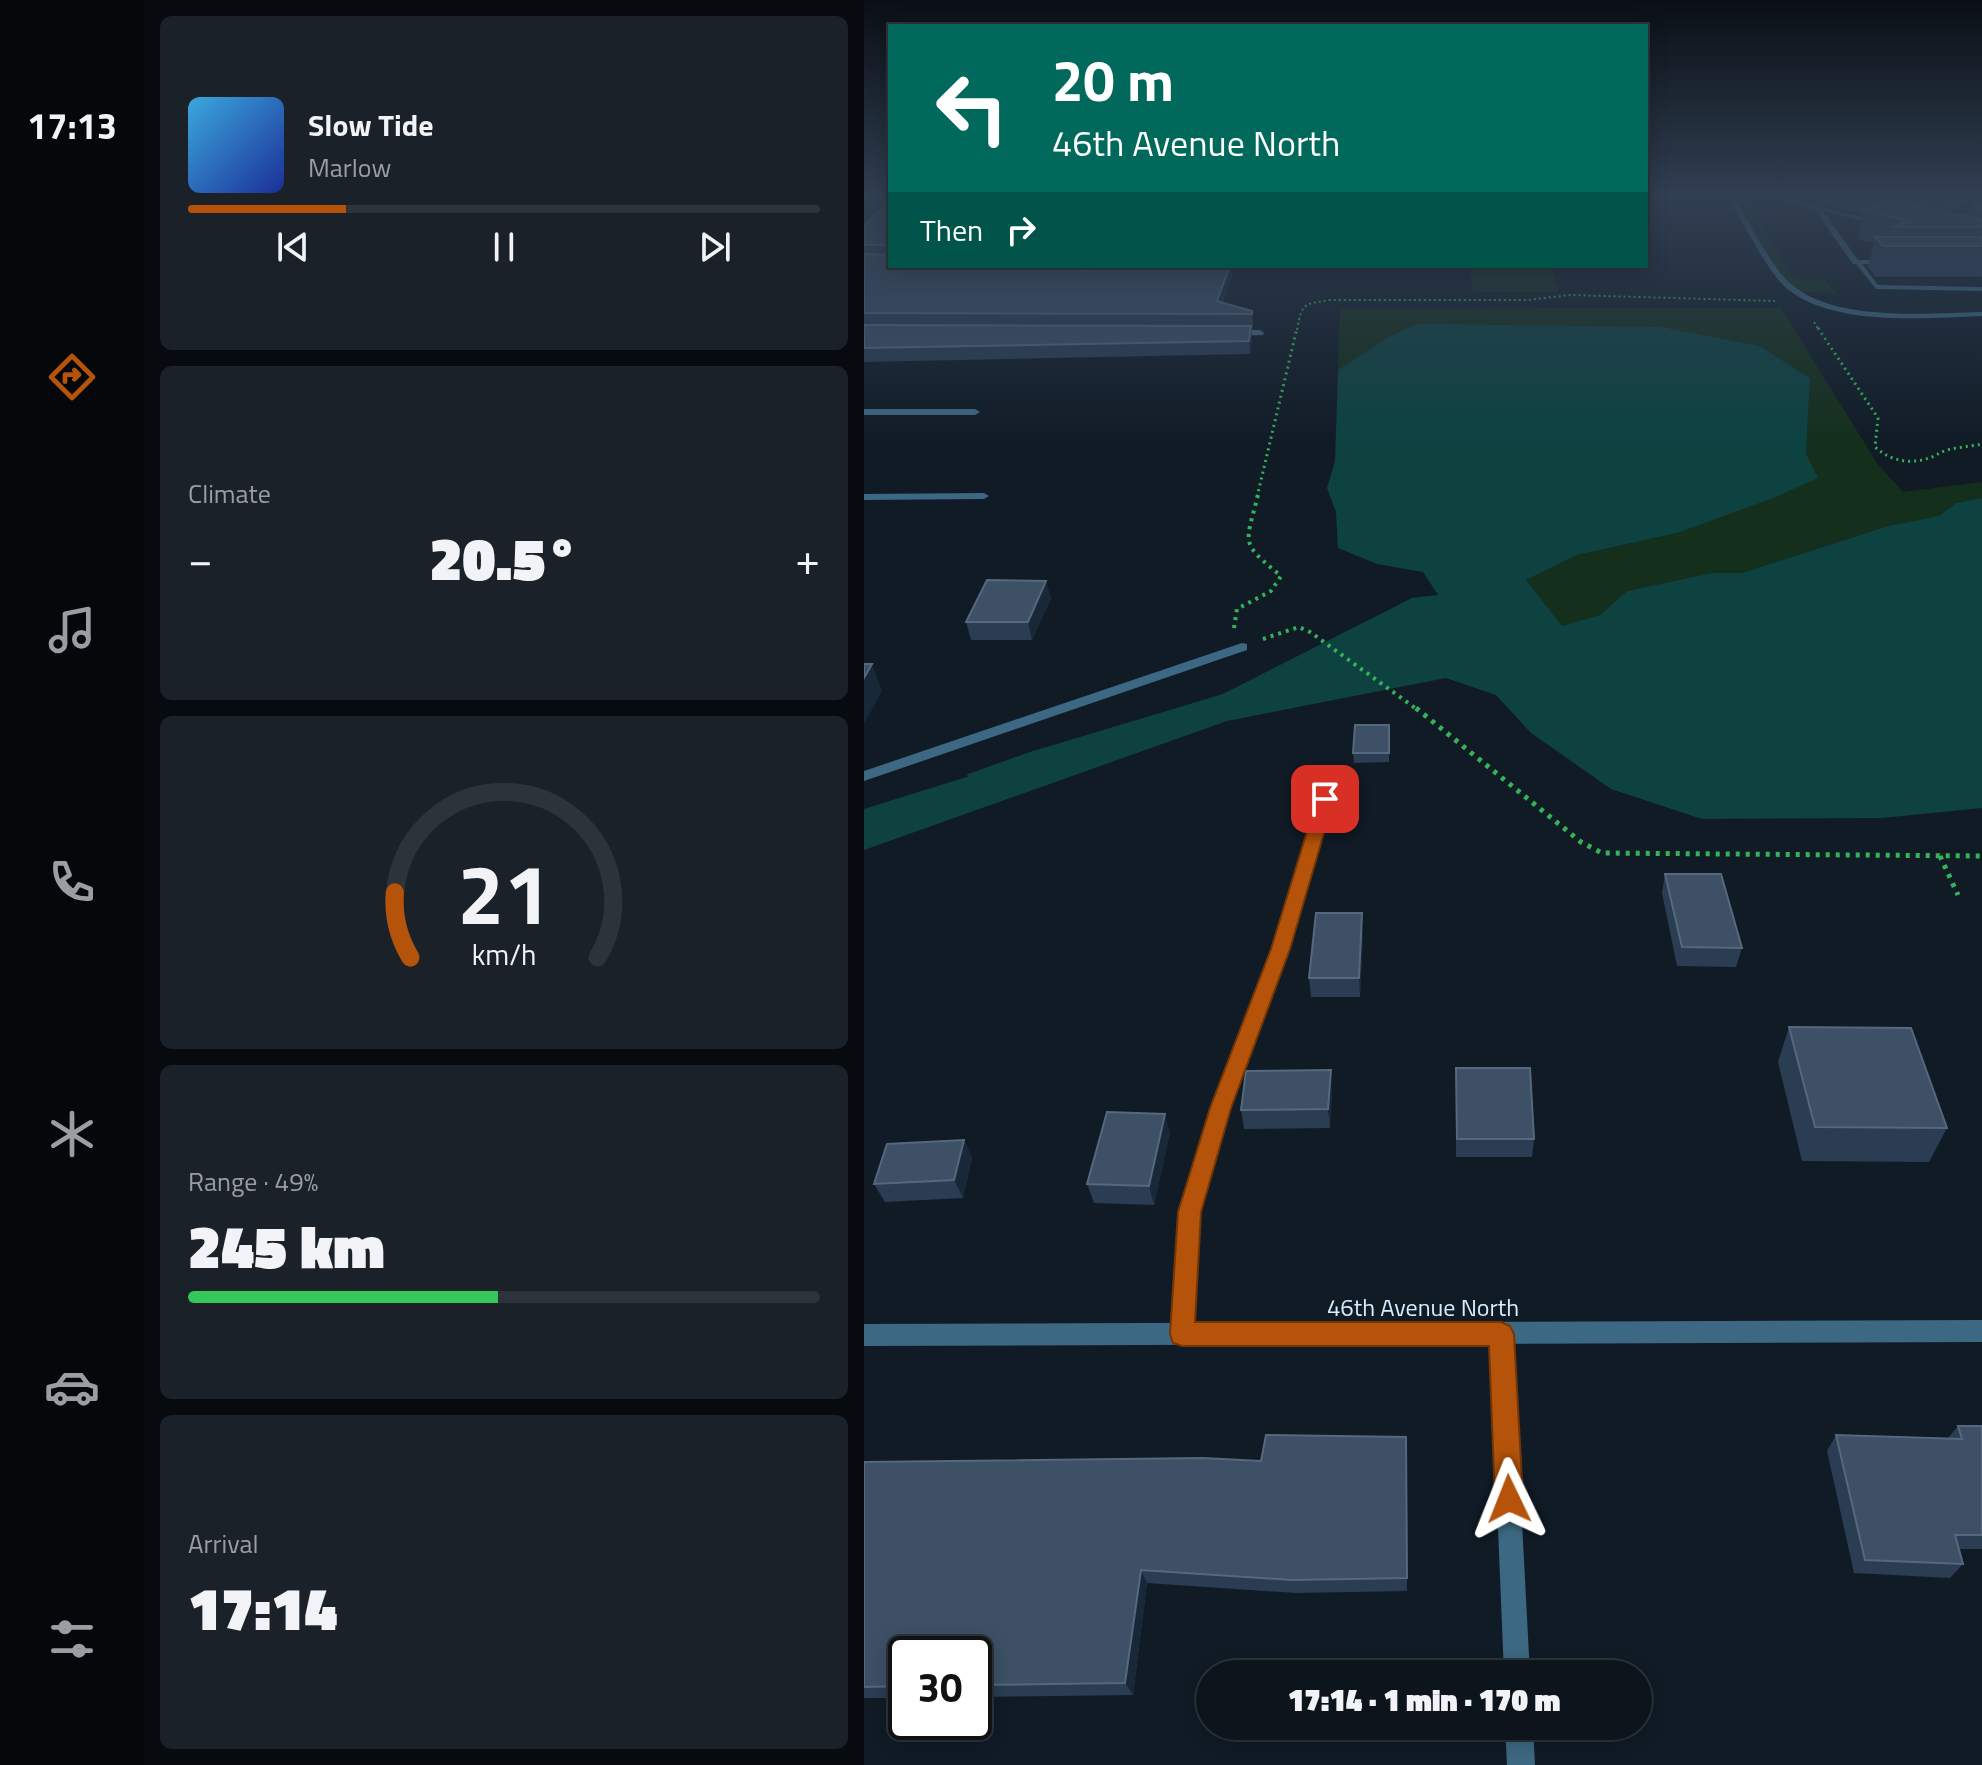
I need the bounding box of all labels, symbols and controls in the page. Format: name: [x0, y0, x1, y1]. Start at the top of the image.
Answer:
text: 20 m: [1052, 38, 1174, 123]
icon: left: [920, 56, 1024, 160]
text: 17:13: [27, 98, 117, 153]
text: Slow Tide: [308, 102, 433, 148]
text: 46th Avenue North: [1052, 115, 1340, 170]
text: Marlow: [308, 148, 391, 187]
text: Then: [920, 207, 983, 253]
icon: right: [999, 208, 1043, 252]
icon: previous: [271, 225, 315, 269]
icon: pause: [482, 225, 526, 269]
icon: next: [693, 225, 737, 269]
icon: directions: [44, 349, 100, 405]
text: Climate: [188, 474, 271, 513]
text: 20.5°: [430, 512, 578, 603]
text: −: [188, 525, 213, 592]
text: +: [795, 525, 820, 592]
icon: music: [44, 602, 100, 658]
pin: [1291, 765, 1359, 833]
icon: arrive: [1303, 777, 1347, 821]
text: 21: [457, 830, 551, 956]
icon: phone: [44, 854, 100, 910]
text: km/h: [472, 934, 536, 977]
icon: climate: [44, 1106, 100, 1162]
text: Range · 49%: [188, 1162, 318, 1201]
text: 245 km: [188, 1200, 385, 1291]
street label: 46th Avenue North: [1327, 1289, 1519, 1325]
icon: car: [44, 1359, 100, 1415]
position arrow: [1467, 1457, 1551, 1541]
text: Arrival: [188, 1524, 259, 1563]
text: 17:14: [188, 1562, 337, 1653]
icon: filters: [44, 1611, 100, 1667]
speed limit sign: 30: [888, 1636, 992, 1740]
text: 17:14 · 1 min · 170 m: [1288, 1677, 1560, 1723]

